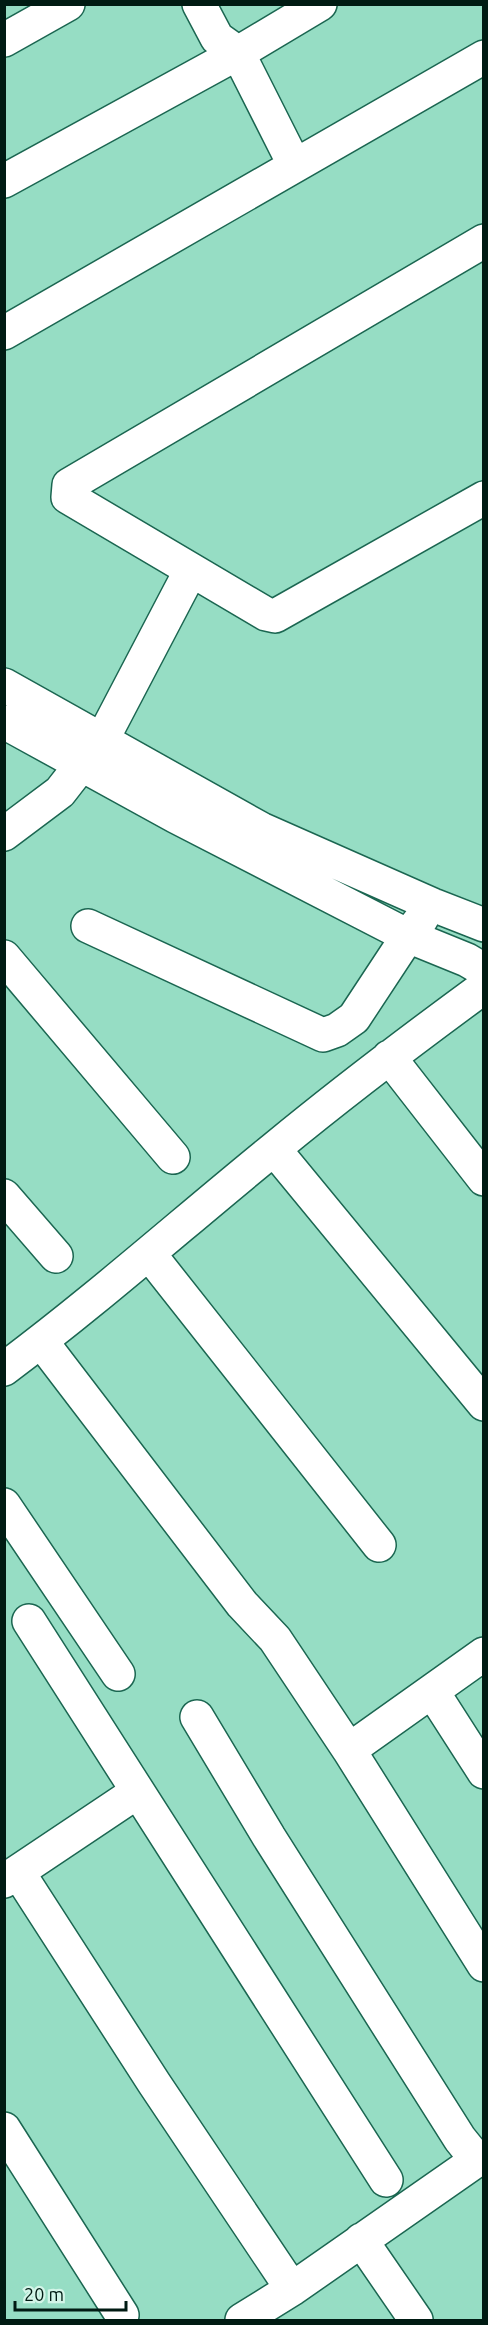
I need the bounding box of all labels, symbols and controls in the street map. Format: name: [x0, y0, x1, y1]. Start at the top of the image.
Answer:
scale bar: [15, 2274, 126, 2312]
text: 20 m: [24, 2284, 64, 2304]

